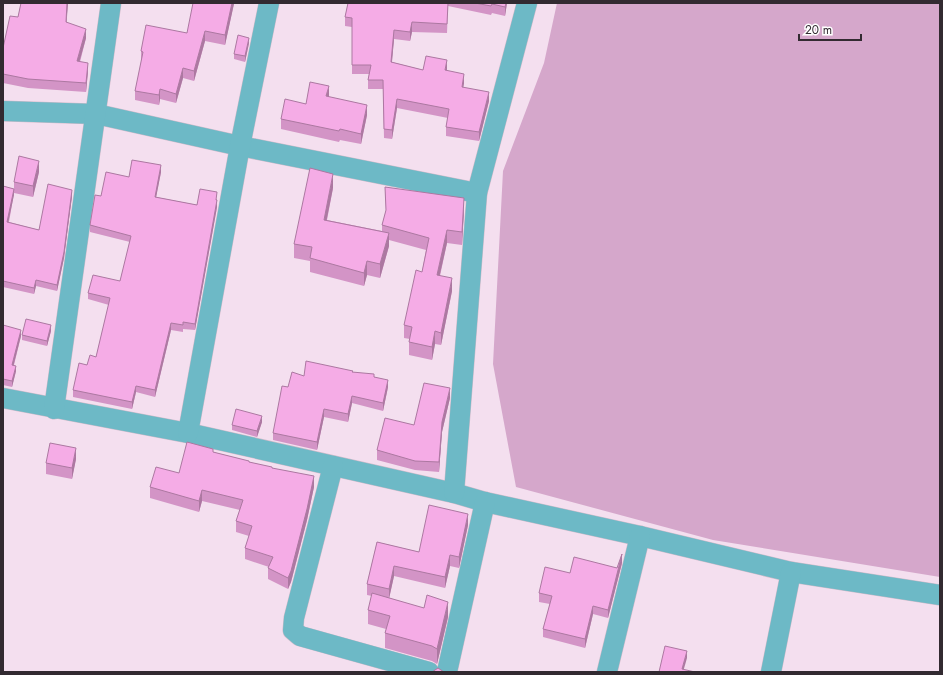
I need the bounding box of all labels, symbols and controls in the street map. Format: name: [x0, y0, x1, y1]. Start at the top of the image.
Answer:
scale bar: [799, 16, 861, 42]
text: 20 m: [805, 21, 832, 39]

